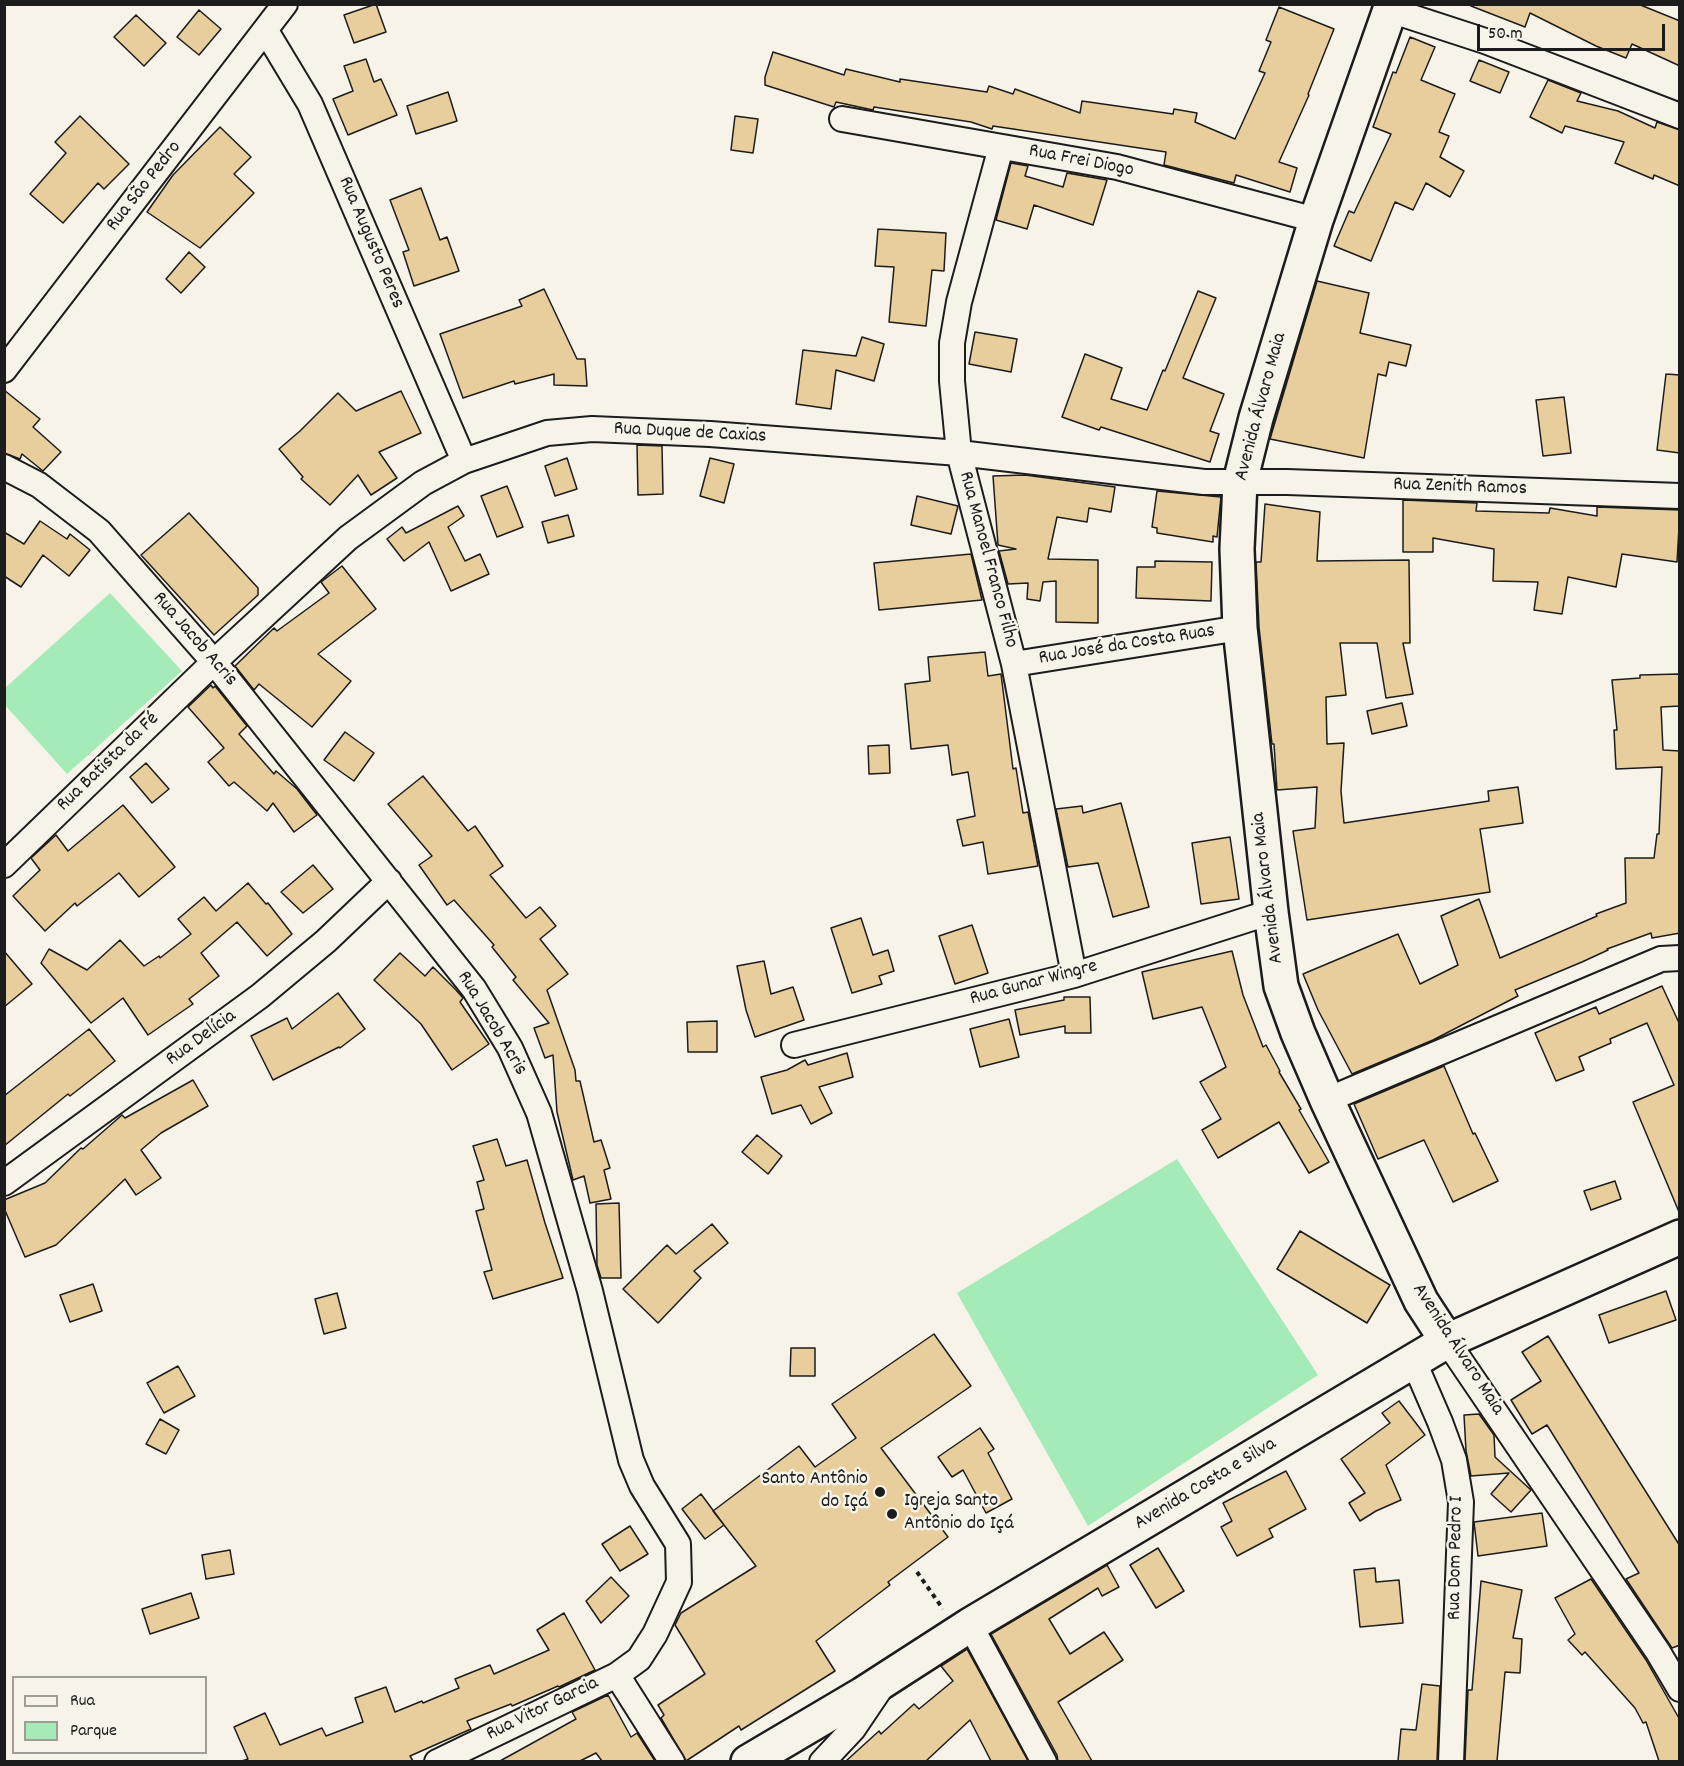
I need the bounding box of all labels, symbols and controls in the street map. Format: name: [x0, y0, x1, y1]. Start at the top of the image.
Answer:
scale bar: [1480, 12, 1668, 50]
text: 50 m: [1488, 22, 1523, 47]
street label: Rua São Pedro: [102, 137, 188, 237]
street label: Rua Frei Diogo: [1027, 140, 1135, 184]
street label: Rua Augusto Peres: [331, 173, 409, 313]
street label: Avenida Álvaro Maia: [1231, 330, 1293, 484]
street label: Rua Duque de Caxias: [613, 418, 767, 450]
street label: Rua Manoel Franco Filho: [952, 469, 1022, 651]
street label: Rua Zenith Ramos: [1393, 474, 1527, 502]
street label: Rua Jacob Acris: [146, 588, 242, 692]
street label: Rua José da Costa Ruas: [1037, 620, 1217, 672]
street label: Rua Batista da Fé: [53, 708, 165, 818]
street label: Avenida Álvaro Maia: [1248, 811, 1290, 965]
street label: Rua Gunar Wingre: [968, 955, 1100, 1013]
street label: Rua Jacob Acris: [450, 967, 532, 1081]
street label: Rua Delícia: [162, 1005, 242, 1073]
street label: Avenida Álvaro Maia: [1405, 1280, 1509, 1420]
street label: Avenida Costa e Silva: [1131, 1433, 1281, 1537]
place label: Santo Antônio do Içá: [761, 1468, 868, 1515]
marker: Santo Antônio do Içá: [873, 1485, 887, 1499]
place label: Igreja Santo Antônio do Içá: [904, 1490, 1014, 1537]
street label: Rua Dom Pedro I: [1444, 1496, 1470, 1620]
marker: Igreja Santo Antônio do Içá: [885, 1507, 899, 1521]
street label: Rua Vitor Garcia: [483, 1673, 603, 1747]
legend: [12, 1676, 207, 1754]
text: Rua: [70, 1689, 95, 1714]
text: Parque: [70, 1719, 117, 1744]

